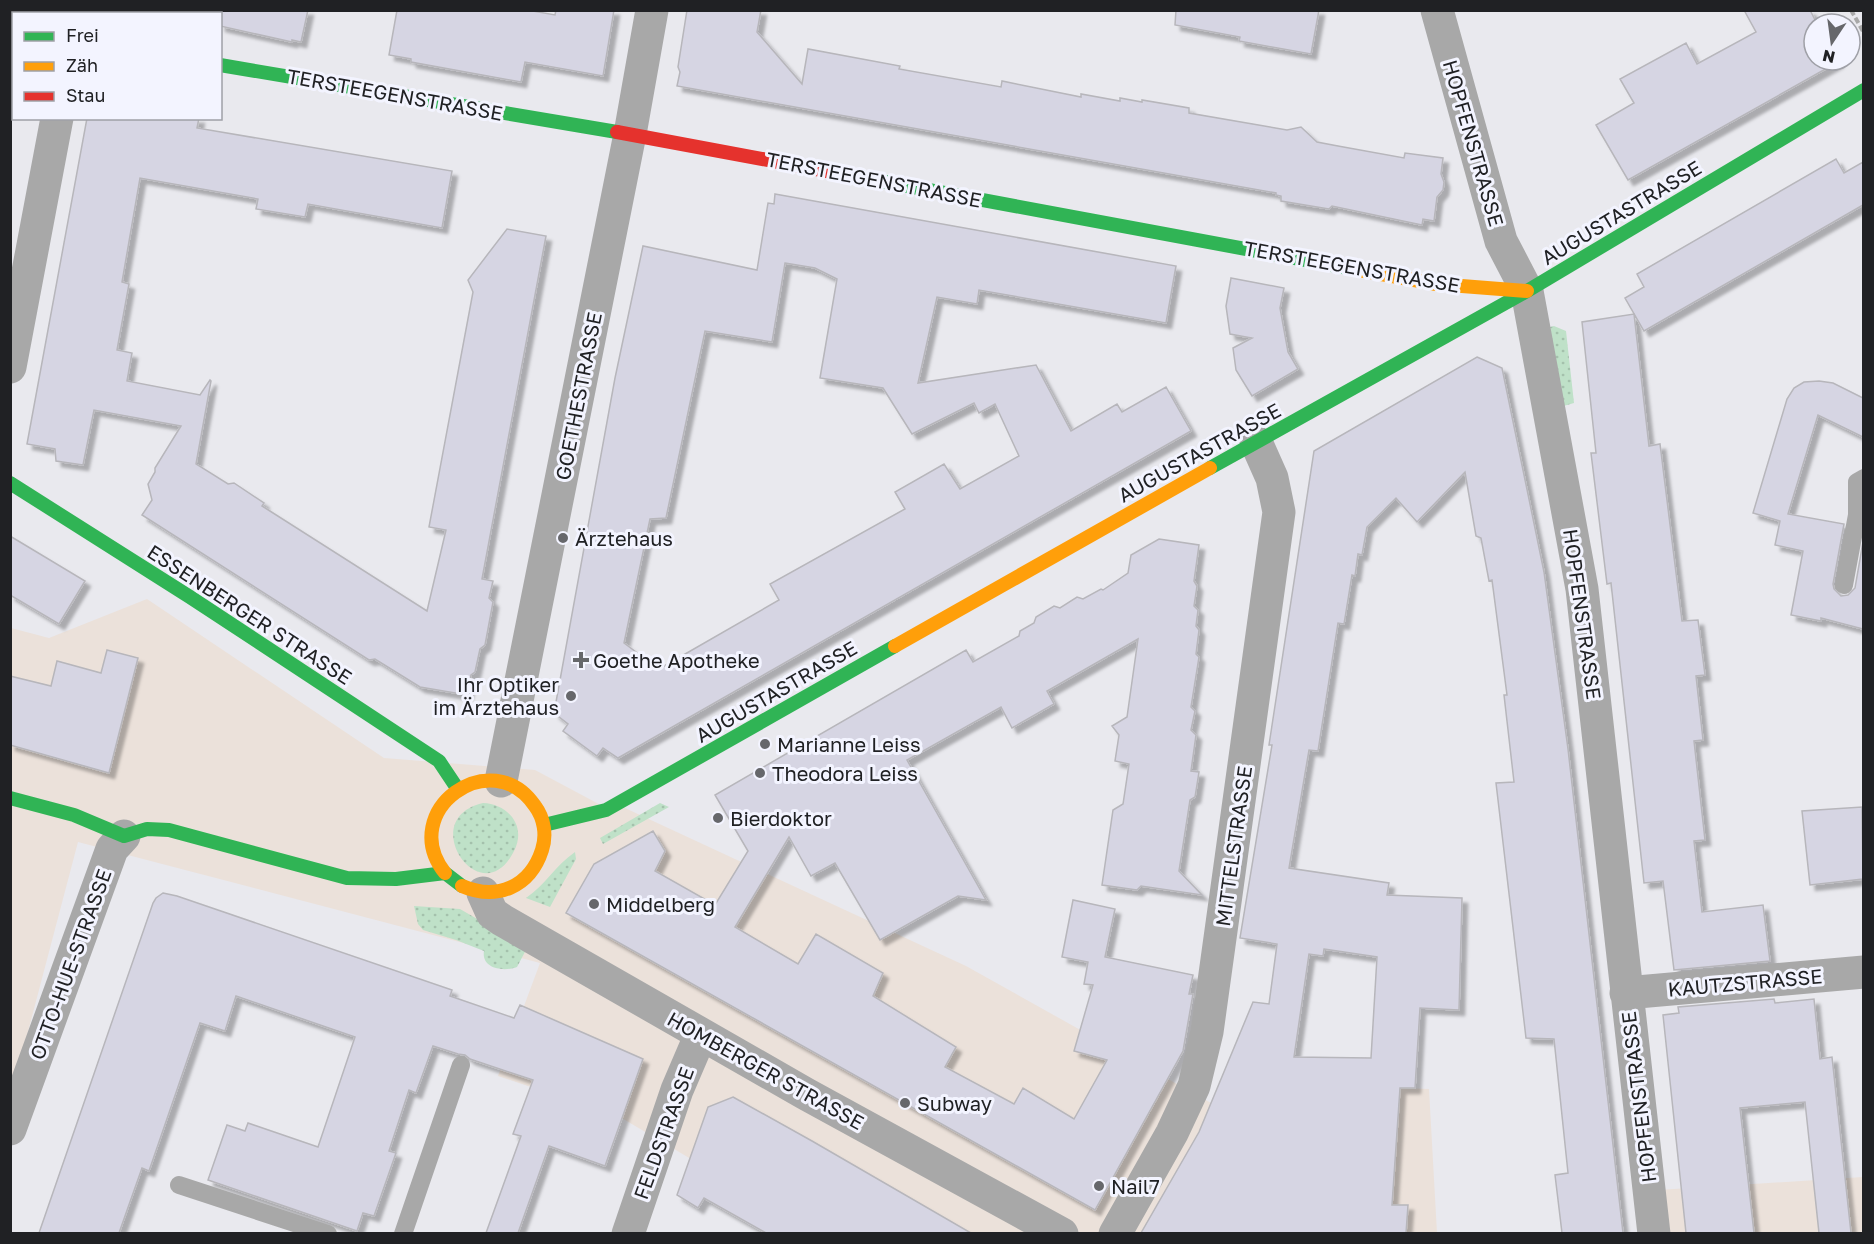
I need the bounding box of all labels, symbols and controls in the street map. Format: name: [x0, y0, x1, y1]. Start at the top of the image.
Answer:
legend: [12, 12, 222, 120]
north arrow: [1802, 12, 1862, 72]
text: Frei: [66, 24, 99, 46]
text: N: [1820, 46, 1837, 68]
text: Zäh: [66, 54, 98, 76]
street label: HOPFENSTRASSE: [1439, 57, 1509, 229]
street label: TERSTEEGENSTRASSE: [285, 63, 505, 125]
text: Stau: [66, 84, 105, 106]
street label: TERSTEEGENSTRASSE: [764, 146, 984, 212]
street label: AUGUSTASTRASSE: [1537, 155, 1705, 269]
street label: TERSTEEGENSTRASSE: [1242, 235, 1462, 297]
street label: GOETHESTRASSE: [550, 310, 606, 482]
street label: AUGUSTASTRASSE: [1113, 397, 1285, 507]
place label: Ärztehaus: [575, 526, 673, 550]
street label: HOPFENSTRASSE: [1559, 527, 1607, 701]
marker: Ärztehaus: [556, 531, 570, 545]
street label: ESSENBERGER STRASSE: [143, 539, 357, 689]
street label: AUGUSTASTRASSE: [691, 635, 861, 747]
place label: Goethe Apotheke: [593, 648, 760, 672]
marker: Goethe Apotheke: [574, 653, 588, 667]
place label: Ihr Optiker im Ärztehaus: [433, 672, 559, 719]
marker: Ihr Optiker im Ärztehaus: [564, 689, 578, 703]
place label: Marianne Leiss: [777, 732, 921, 756]
marker: Marianne Leiss: [758, 737, 772, 751]
place label: Theodora Leiss: [772, 761, 918, 785]
street label: MITTELSTRASSE: [1210, 764, 1256, 928]
marker: Theodora Leiss: [753, 766, 767, 780]
place label: Bierdoktor: [730, 806, 832, 830]
marker: Bierdoktor: [711, 811, 725, 825]
street label: OTTO-HUE-STRASSE: [24, 865, 116, 1063]
place label: Middelberg: [606, 892, 715, 916]
marker: Middelberg: [587, 897, 601, 911]
street label: KAUTZSTRASSE: [1667, 963, 1823, 1001]
street label: HOMBERGER STRASSE: [664, 1006, 868, 1134]
street label: HOPFENSTRASSE: [1616, 1010, 1660, 1184]
street label: FELDSTRASSE: [628, 1064, 698, 1202]
place label: Subway: [917, 1091, 992, 1115]
marker: Subway: [898, 1096, 912, 1110]
place label: Nail7: [1111, 1174, 1160, 1198]
marker: Nail7: [1092, 1179, 1106, 1193]

